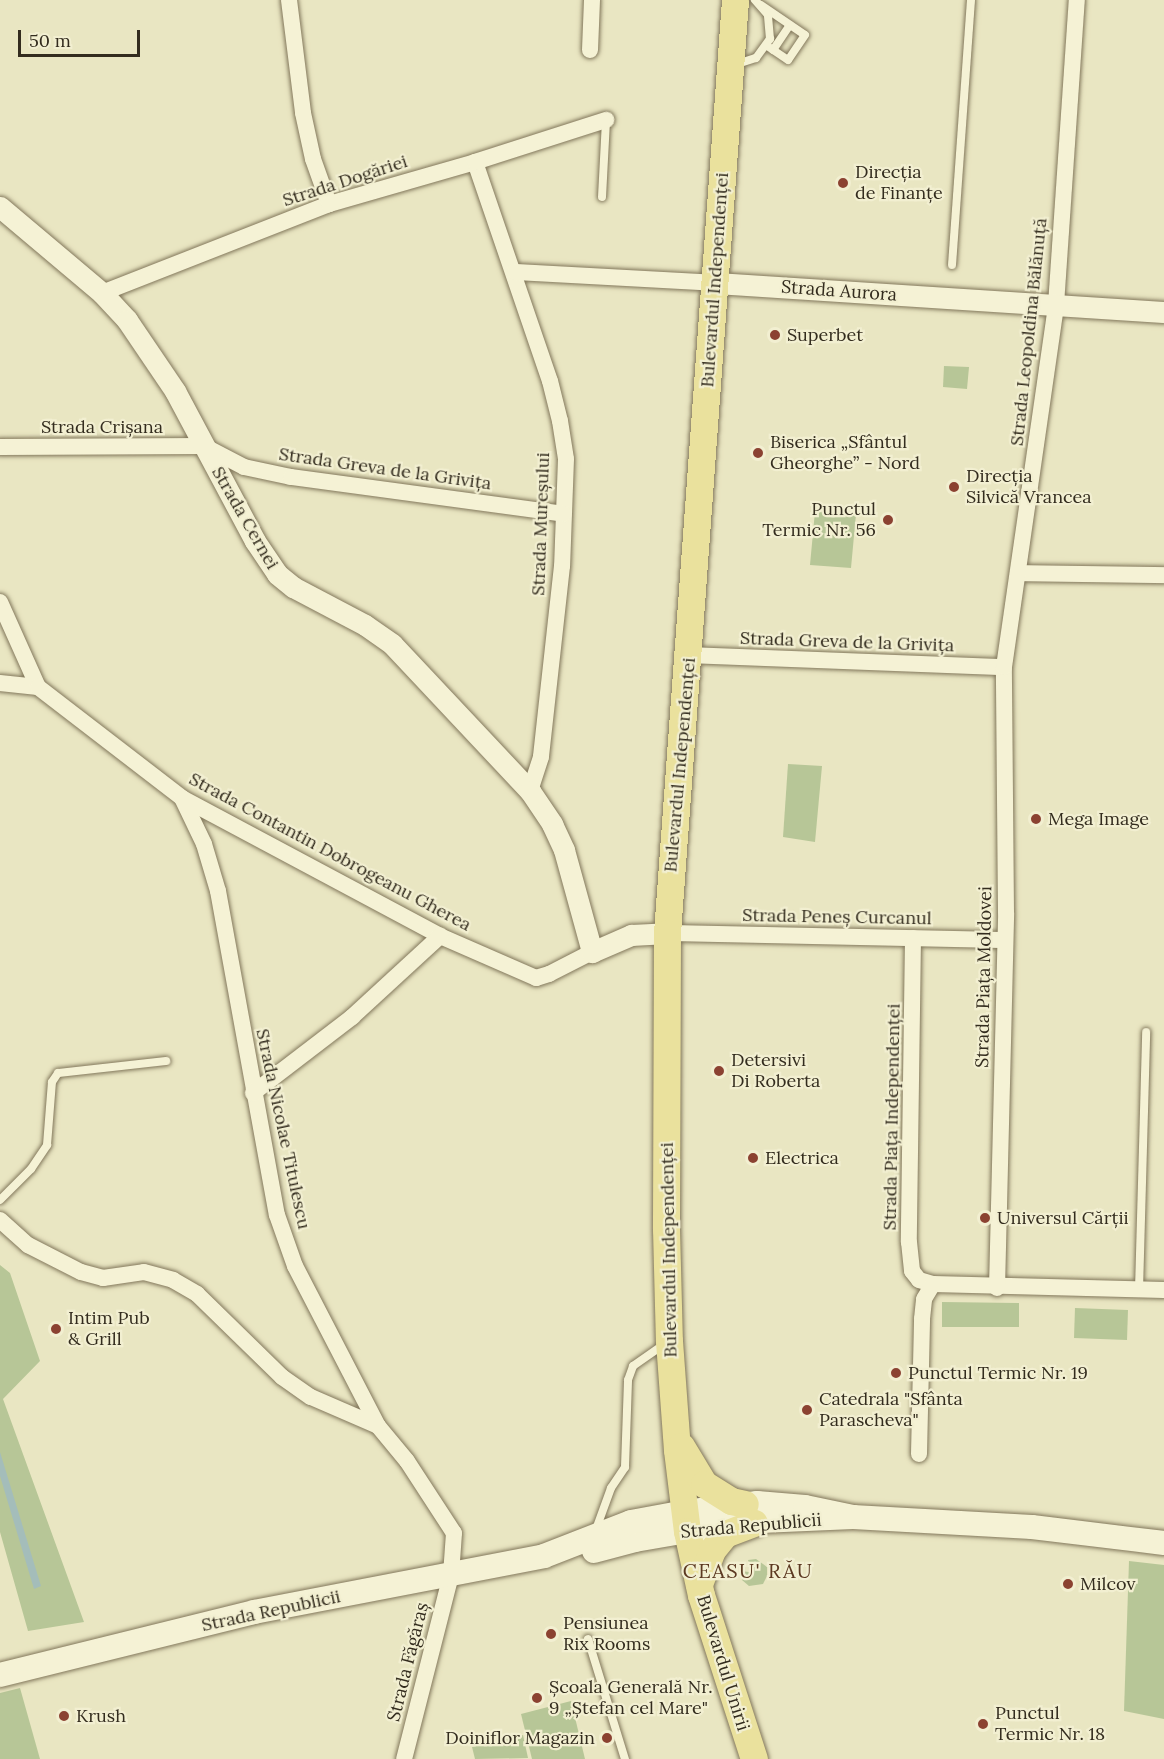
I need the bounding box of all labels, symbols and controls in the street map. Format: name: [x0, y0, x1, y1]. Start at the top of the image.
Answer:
scale bar: [21, 18, 142, 56]
text: 50 m: [29, 29, 71, 52]
street label: Strada Dogăriei: [280, 151, 410, 211]
place label: Direcția de Finanțe: [855, 162, 943, 204]
street label: Bulevardul Independenței: [697, 172, 733, 388]
marker: Direcția de Finanțe: [836, 176, 850, 190]
street label: Strada Leopoldina Bălănuță: [1006, 217, 1052, 447]
street label: Strada Aurora: [780, 276, 898, 306]
place label: Superbet: [787, 324, 863, 346]
marker: Superbet: [768, 328, 782, 342]
street label: Strada Crișana: [41, 416, 163, 438]
place label: Biserica „Sfântul Gheorghe” - Nord: [770, 432, 920, 474]
street label: Strada Greva de la Grivița: [277, 443, 493, 495]
marker: Biserica „Sfântul Gheorghe” - Nord: [751, 446, 765, 460]
street label: Strada Mureșului: [528, 452, 554, 596]
street label: Strada Cernei: [207, 463, 283, 573]
place label: Direcția Silvică Vrancea: [966, 466, 1092, 508]
marker: Direcția Silvică Vrancea: [947, 480, 961, 494]
place label: Punctul Termic Nr. 56: [762, 499, 876, 542]
marker: Punctul Termic Nr. 56: [881, 513, 895, 527]
street label: Strada Greva de la Grivița: [740, 627, 954, 657]
street label: Bulevardul Independenței: [660, 657, 700, 873]
street label: Strada Contantin Dobrogeanu Gherea: [185, 768, 475, 936]
place label: Mega Image: [1048, 808, 1149, 830]
marker: Mega Image: [1029, 812, 1043, 826]
street label: Strada Piața Moldovei: [972, 886, 996, 1068]
street label: Strada Peneș Curcanul: [742, 905, 932, 929]
street label: Strada Piața Independenței: [879, 1003, 905, 1231]
street label: Strada Nicolae Titulescu: [251, 1027, 315, 1231]
place label: Detersivi Di Roberta: [731, 1050, 820, 1092]
marker: Detersivi Di Roberta: [712, 1064, 726, 1078]
street label: Bulevardul Independenței: [656, 1142, 682, 1358]
place label: Electrica: [765, 1147, 839, 1169]
marker: Electrica: [746, 1151, 760, 1165]
place label: Universul Cărții: [997, 1207, 1129, 1229]
marker: Universul Cărții: [978, 1211, 992, 1225]
place label: Intim Pub & Grill: [68, 1308, 150, 1350]
marker: Intim Pub & Grill: [49, 1322, 63, 1336]
place label: Punctul Termic Nr. 19: [908, 1362, 1088, 1384]
marker: Punctul Termic Nr. 19: [889, 1366, 903, 1380]
place label: Catedrala "Sfânta Parascheva": [819, 1389, 963, 1432]
marker: Catedrala "Sfânta Parascheva": [800, 1403, 814, 1417]
street label: Strada Republicii: [680, 1509, 822, 1543]
district label: CEASU' RĂU: [683, 1558, 813, 1582]
place label: Milcov: [1080, 1573, 1135, 1595]
marker: Milcov: [1061, 1577, 1075, 1591]
street label: Strada Republicii: [200, 1586, 342, 1636]
street label: Bulevardul Unirii: [692, 1593, 754, 1733]
street label: Strada Făgăraș: [383, 1600, 433, 1724]
place label: Pensiunea Rix Rooms: [563, 1613, 650, 1656]
marker: Pensiunea Rix Rooms: [544, 1627, 558, 1641]
place label: Școala Generală Nr. 9 „Ștefan cel Mare": [549, 1677, 713, 1720]
marker: Școala Generală Nr. 9 „Ștefan cel Mare": [530, 1691, 544, 1705]
place label: Punctul Termic Nr. 18: [995, 1703, 1105, 1746]
place label: Krush: [76, 1705, 126, 1727]
marker: Krush: [57, 1709, 71, 1723]
marker: Punctul Termic Nr. 18: [976, 1717, 990, 1731]
place label: Doiniflor Magazin: [445, 1727, 595, 1749]
marker: Doiniflor Magazin: [600, 1731, 614, 1745]

